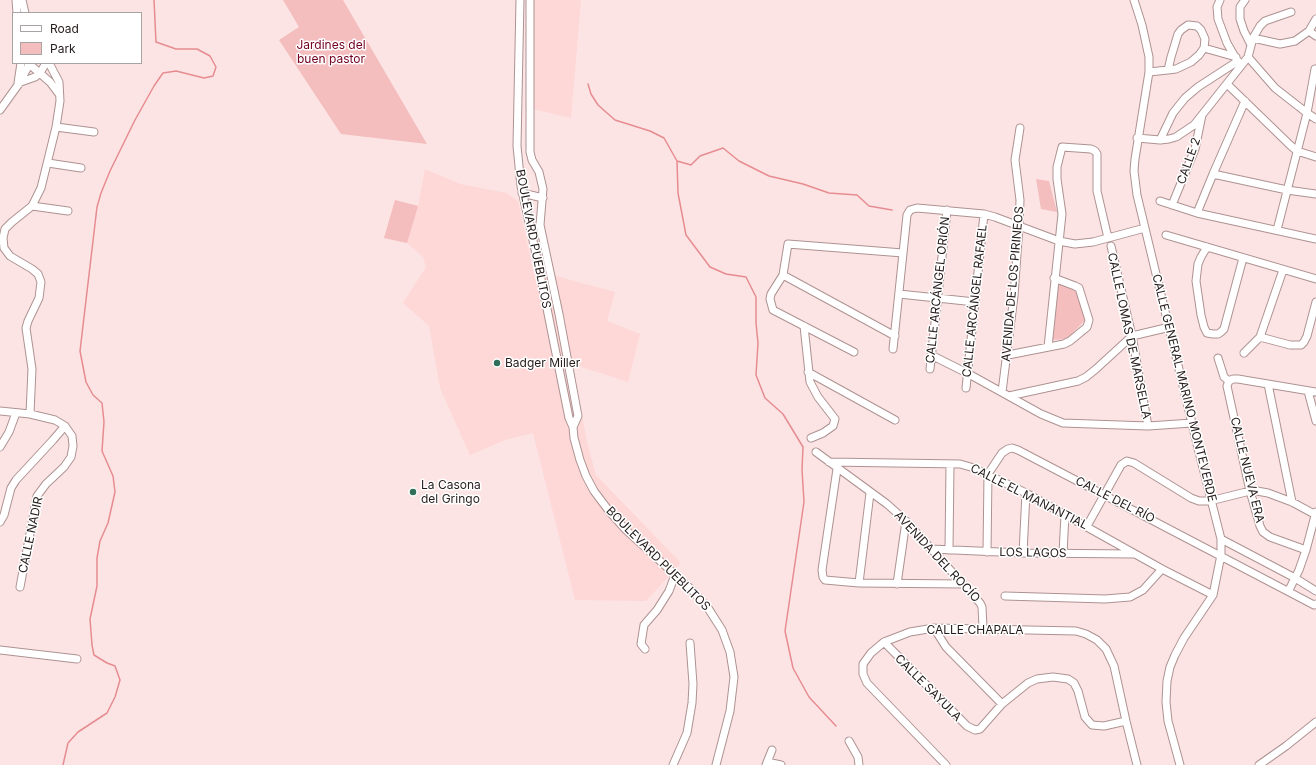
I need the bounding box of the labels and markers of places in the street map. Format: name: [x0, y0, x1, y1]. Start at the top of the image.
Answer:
place label: Badger Miller: [505, 356, 580, 370]
marker: Badger Miller: [492, 358, 502, 368]
place label: La Casona del Gringo: [421, 478, 481, 506]
marker: La Casona del Gringo: [408, 487, 418, 497]

